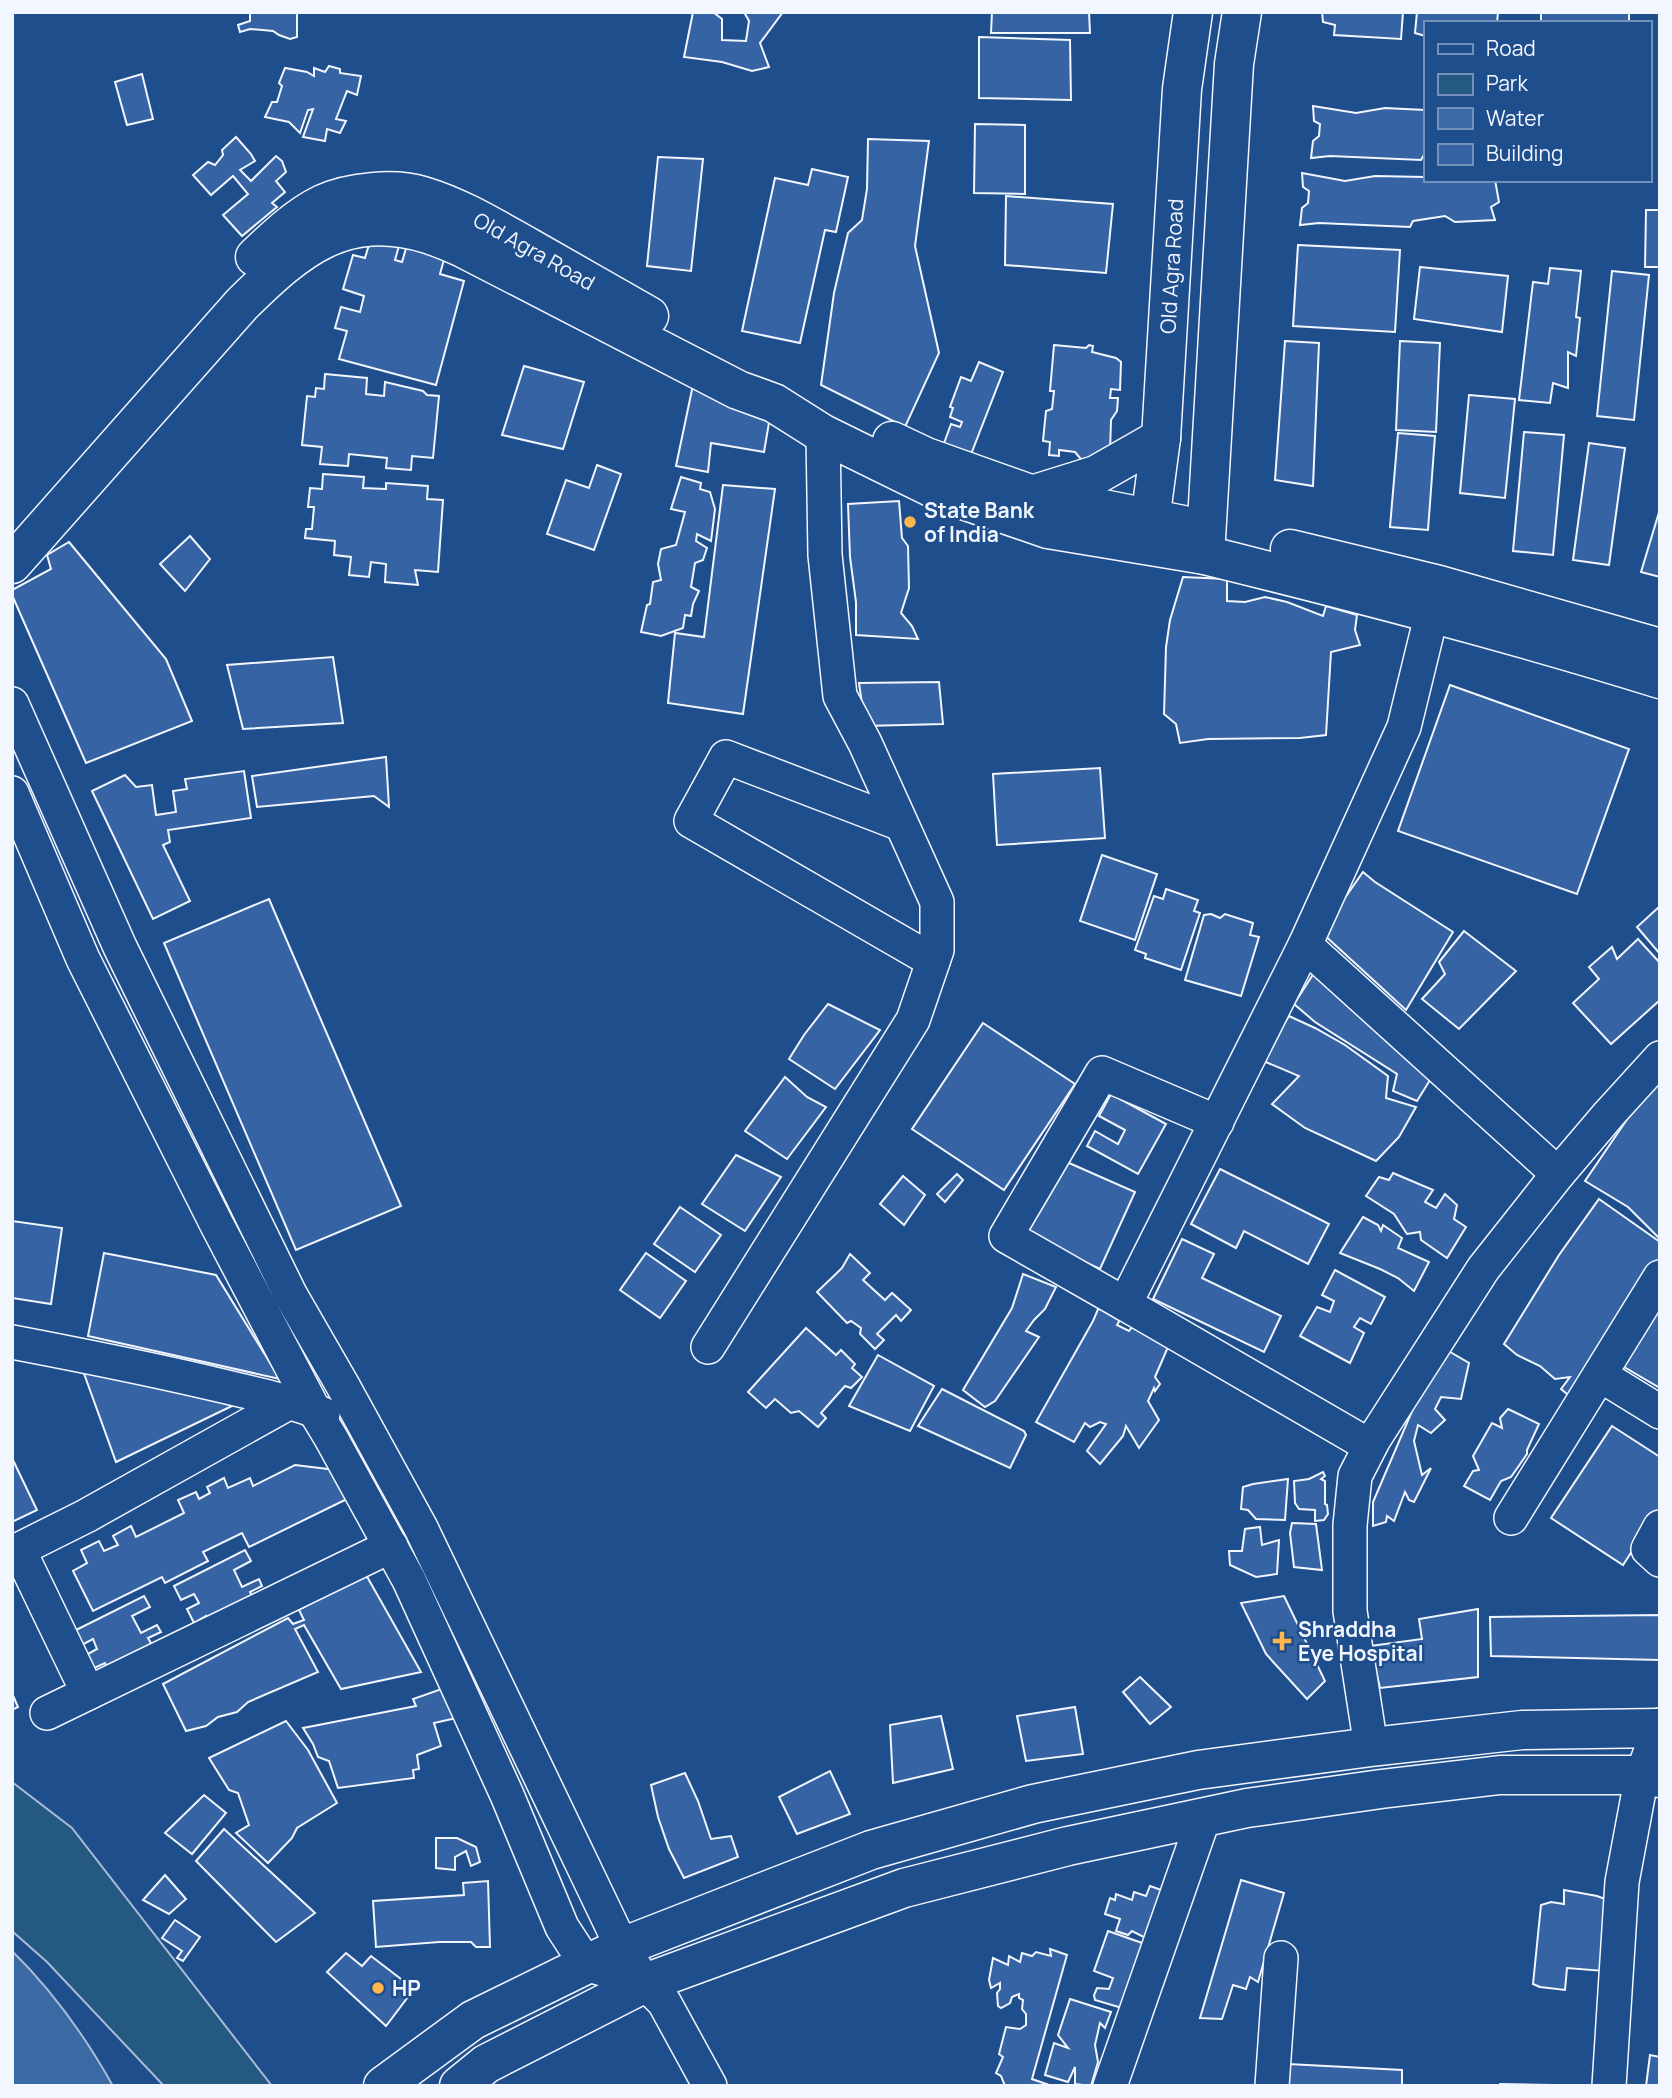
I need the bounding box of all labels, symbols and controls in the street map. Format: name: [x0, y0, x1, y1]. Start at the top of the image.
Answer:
legend: [1424, 21, 1651, 182]
text: Road: [1486, 34, 1536, 62]
text: Park: [1486, 69, 1528, 97]
text: Water: [1486, 104, 1545, 132]
text: Building: [1486, 139, 1563, 167]
street label: Old Agra Road: [1153, 198, 1189, 335]
street label: Old Agra Road: [469, 205, 600, 296]
place label: State Bank of India: [924, 496, 1035, 548]
marker: State Bank of India: [902, 514, 918, 530]
place label: Shraddha Eye Hospital: [1298, 1615, 1424, 1667]
marker: Shraddha Eye Hospital: [1272, 1631, 1292, 1651]
place label: HP: [392, 1974, 421, 2002]
marker: HP: [370, 1980, 386, 1996]

